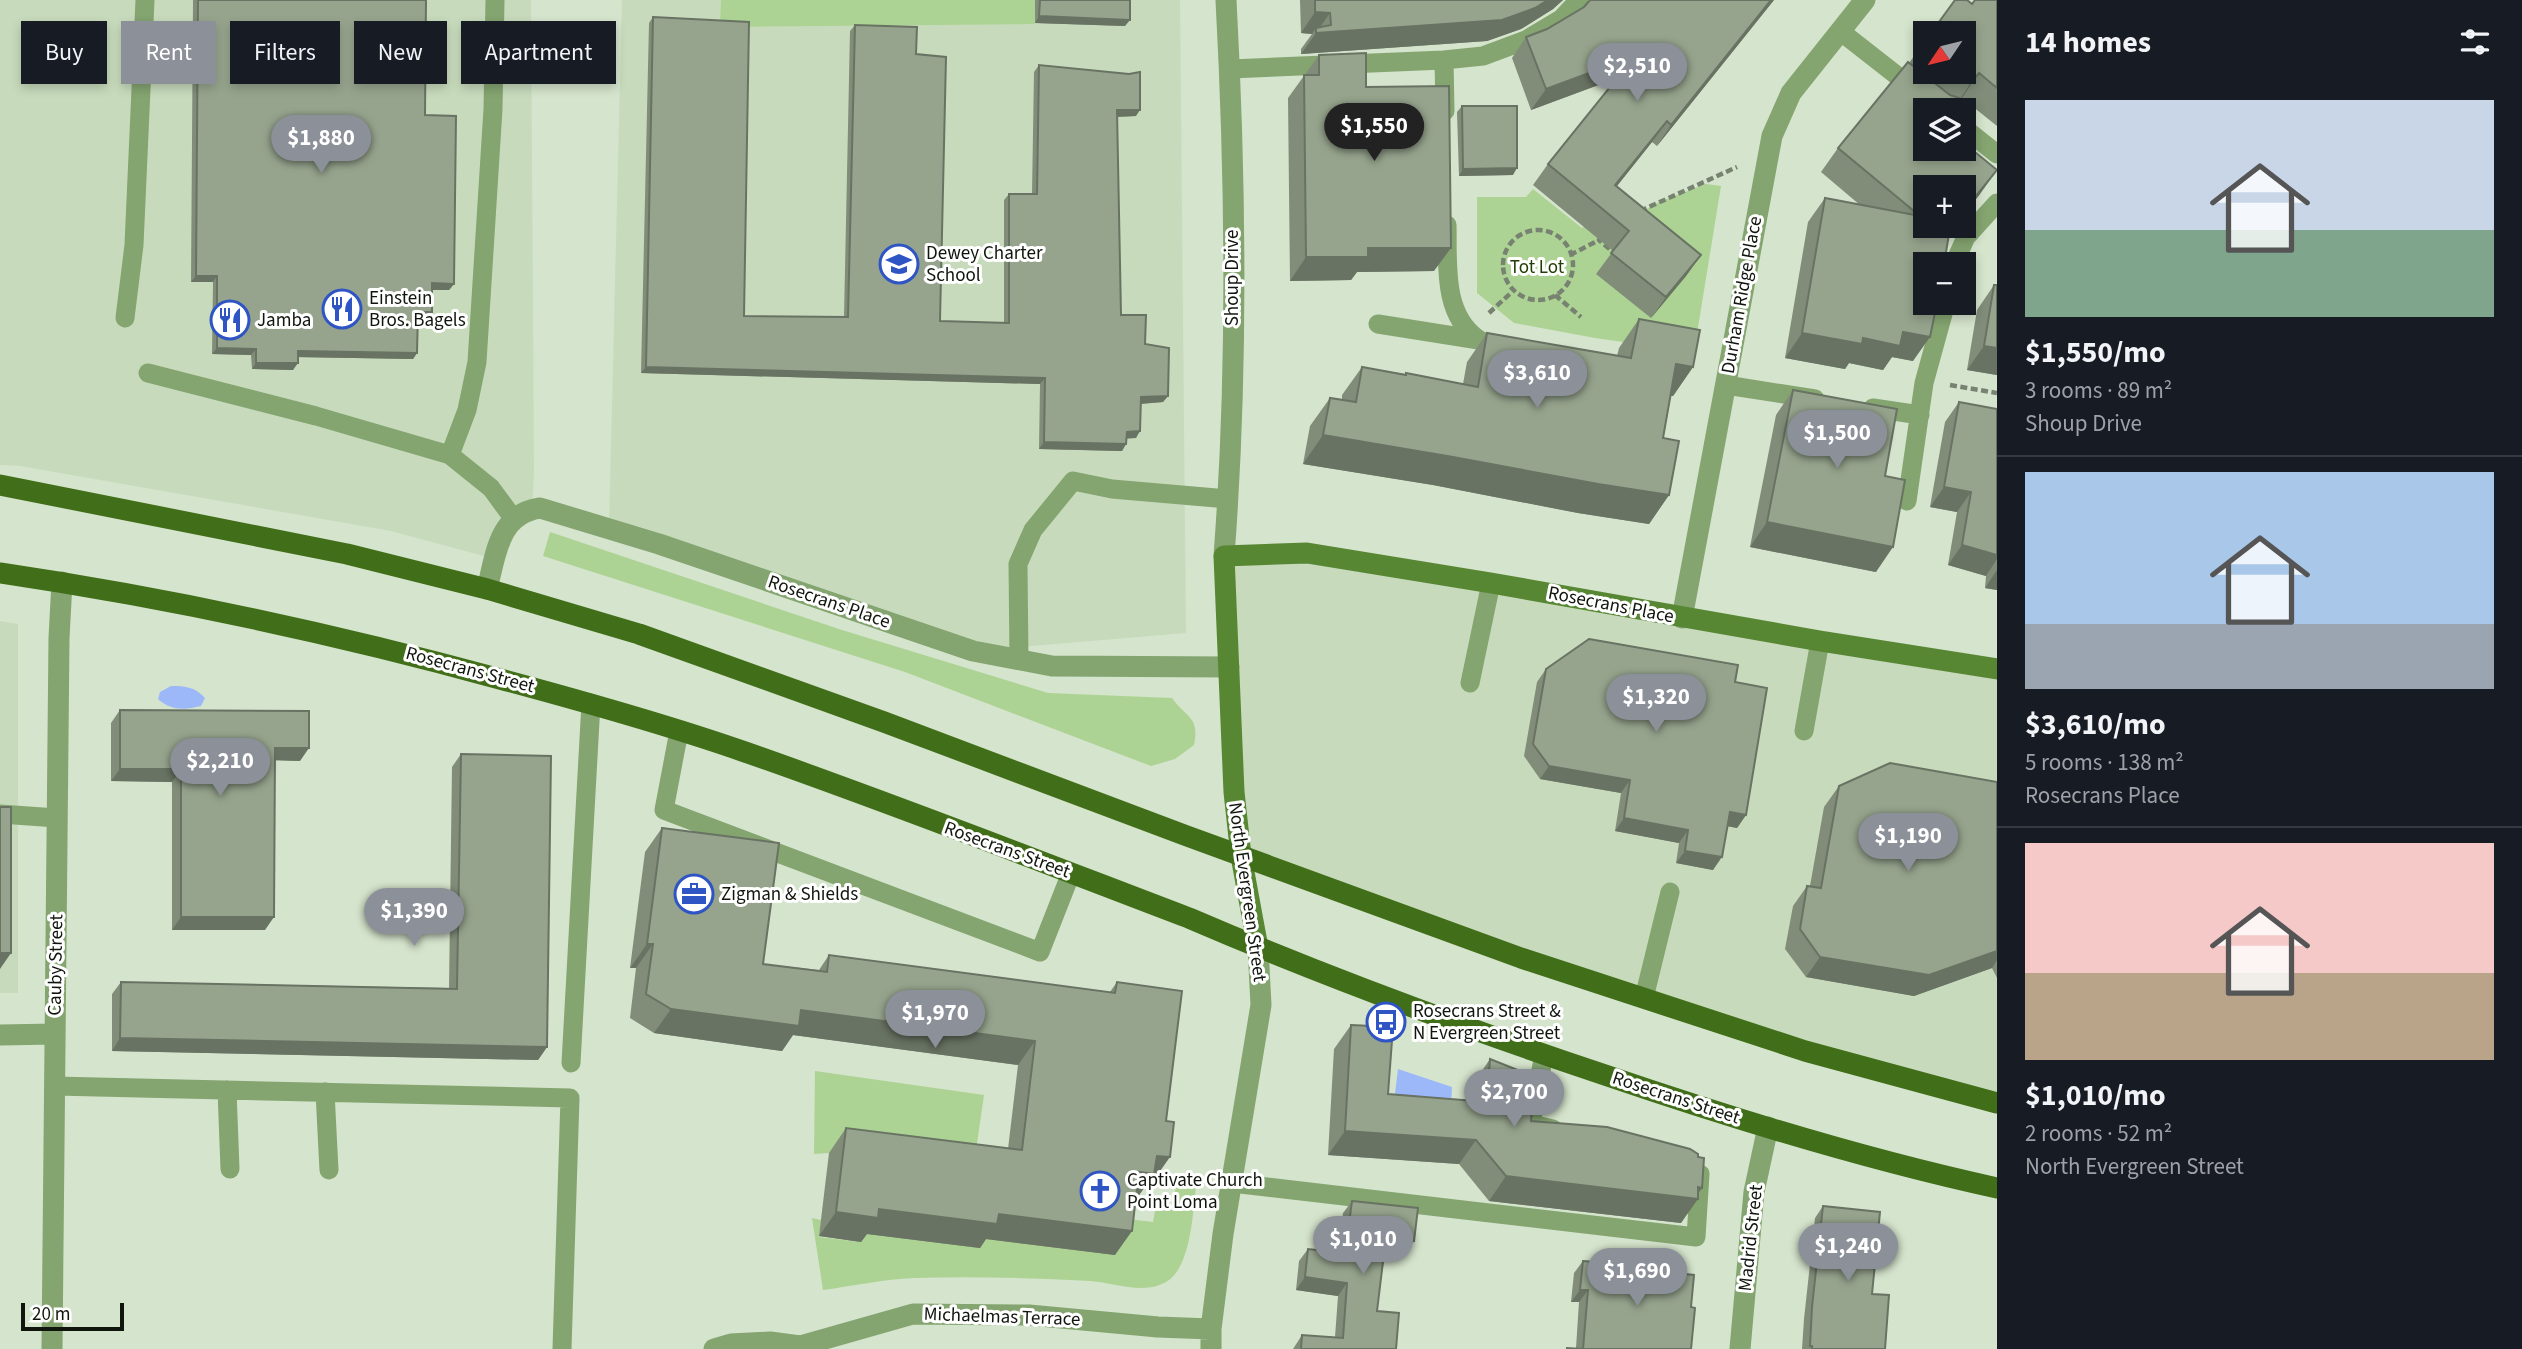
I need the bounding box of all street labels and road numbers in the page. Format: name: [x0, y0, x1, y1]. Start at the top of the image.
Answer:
street label: Durham Ridge Place: [1715, 214, 1769, 376]
street label: Shoup Drive: [1219, 230, 1246, 326]
street label: Rosecrans Place: [764, 568, 894, 636]
street label: Rosecrans Place: [1546, 580, 1676, 630]
street label: Rosecrans Street: [403, 640, 538, 700]
street label: North Evergreen Street: [1221, 801, 1273, 984]
street label: Rosecrans Street: [940, 815, 1074, 886]
street label: Cauby Street: [42, 913, 70, 1016]
street label: Rosecrans Street: [1609, 1065, 1744, 1131]
street label: Madrid Street: [1732, 1183, 1770, 1293]
street label: Michaelmas Terrace: [923, 1301, 1081, 1333]

